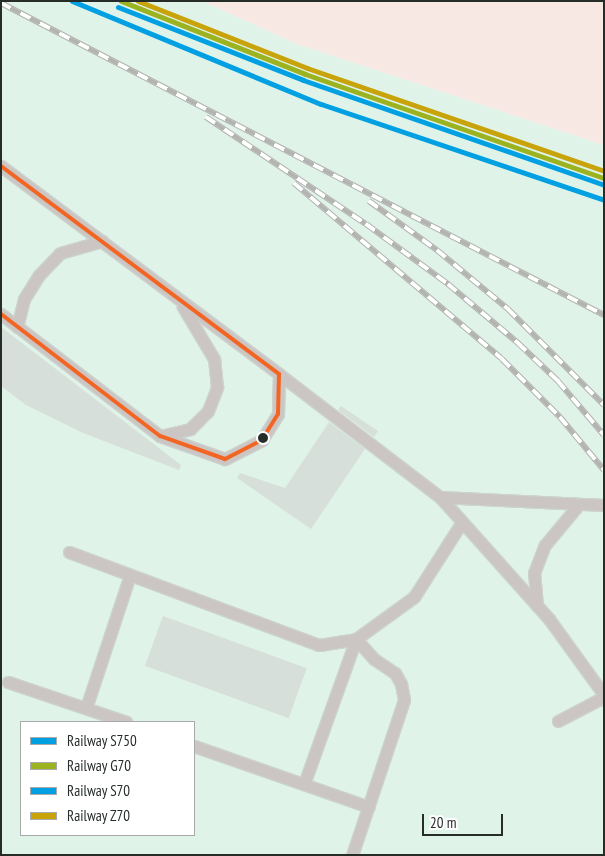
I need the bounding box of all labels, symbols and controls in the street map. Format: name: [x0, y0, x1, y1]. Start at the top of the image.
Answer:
unlabelled marker: [258, 433, 268, 443]
legend: [20, 721, 195, 836]
text: Railway S750: [67, 731, 137, 750]
text: Railway G70: [67, 756, 131, 775]
text: Railway S70: [67, 781, 130, 800]
scale bar: [425, 804, 506, 836]
text: Railway Z70: [67, 806, 130, 825]
text: 20 m: [430, 813, 456, 832]

